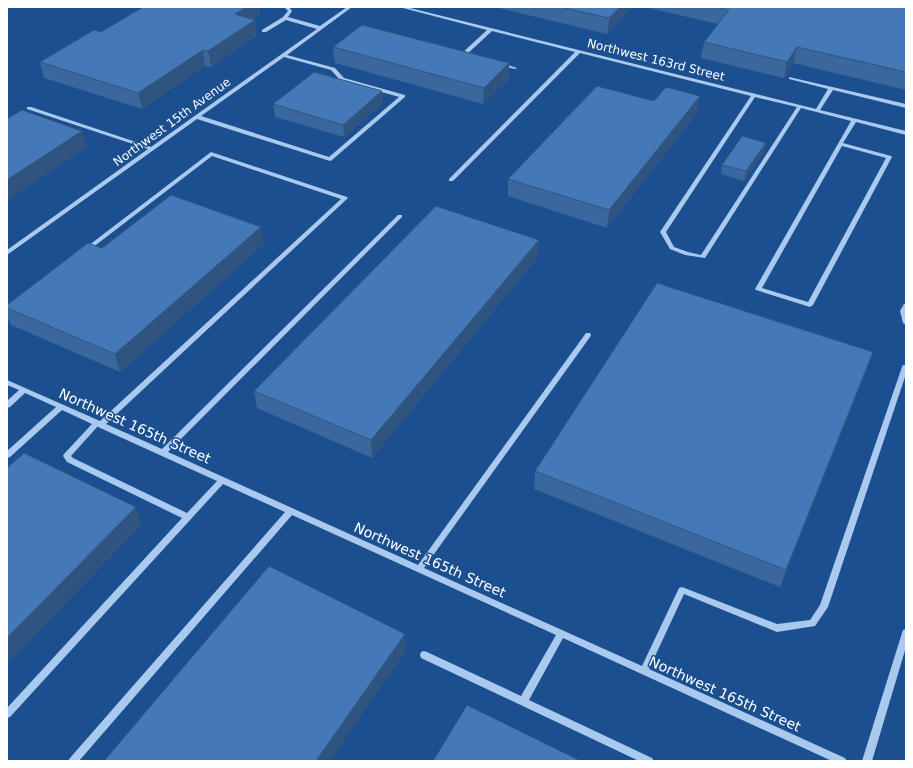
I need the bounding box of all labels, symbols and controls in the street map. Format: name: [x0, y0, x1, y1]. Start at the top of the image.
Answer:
street label: Northwest 163rd Street: [586, 36, 726, 84]
street label: Northwest 15th Avenue: [111, 75, 233, 169]
street label: Northwest 165th Street: [57, 385, 214, 467]
street label: Northwest 165th Street: [352, 519, 509, 601]
street label: Northwest 165th Street: [647, 653, 804, 735]

